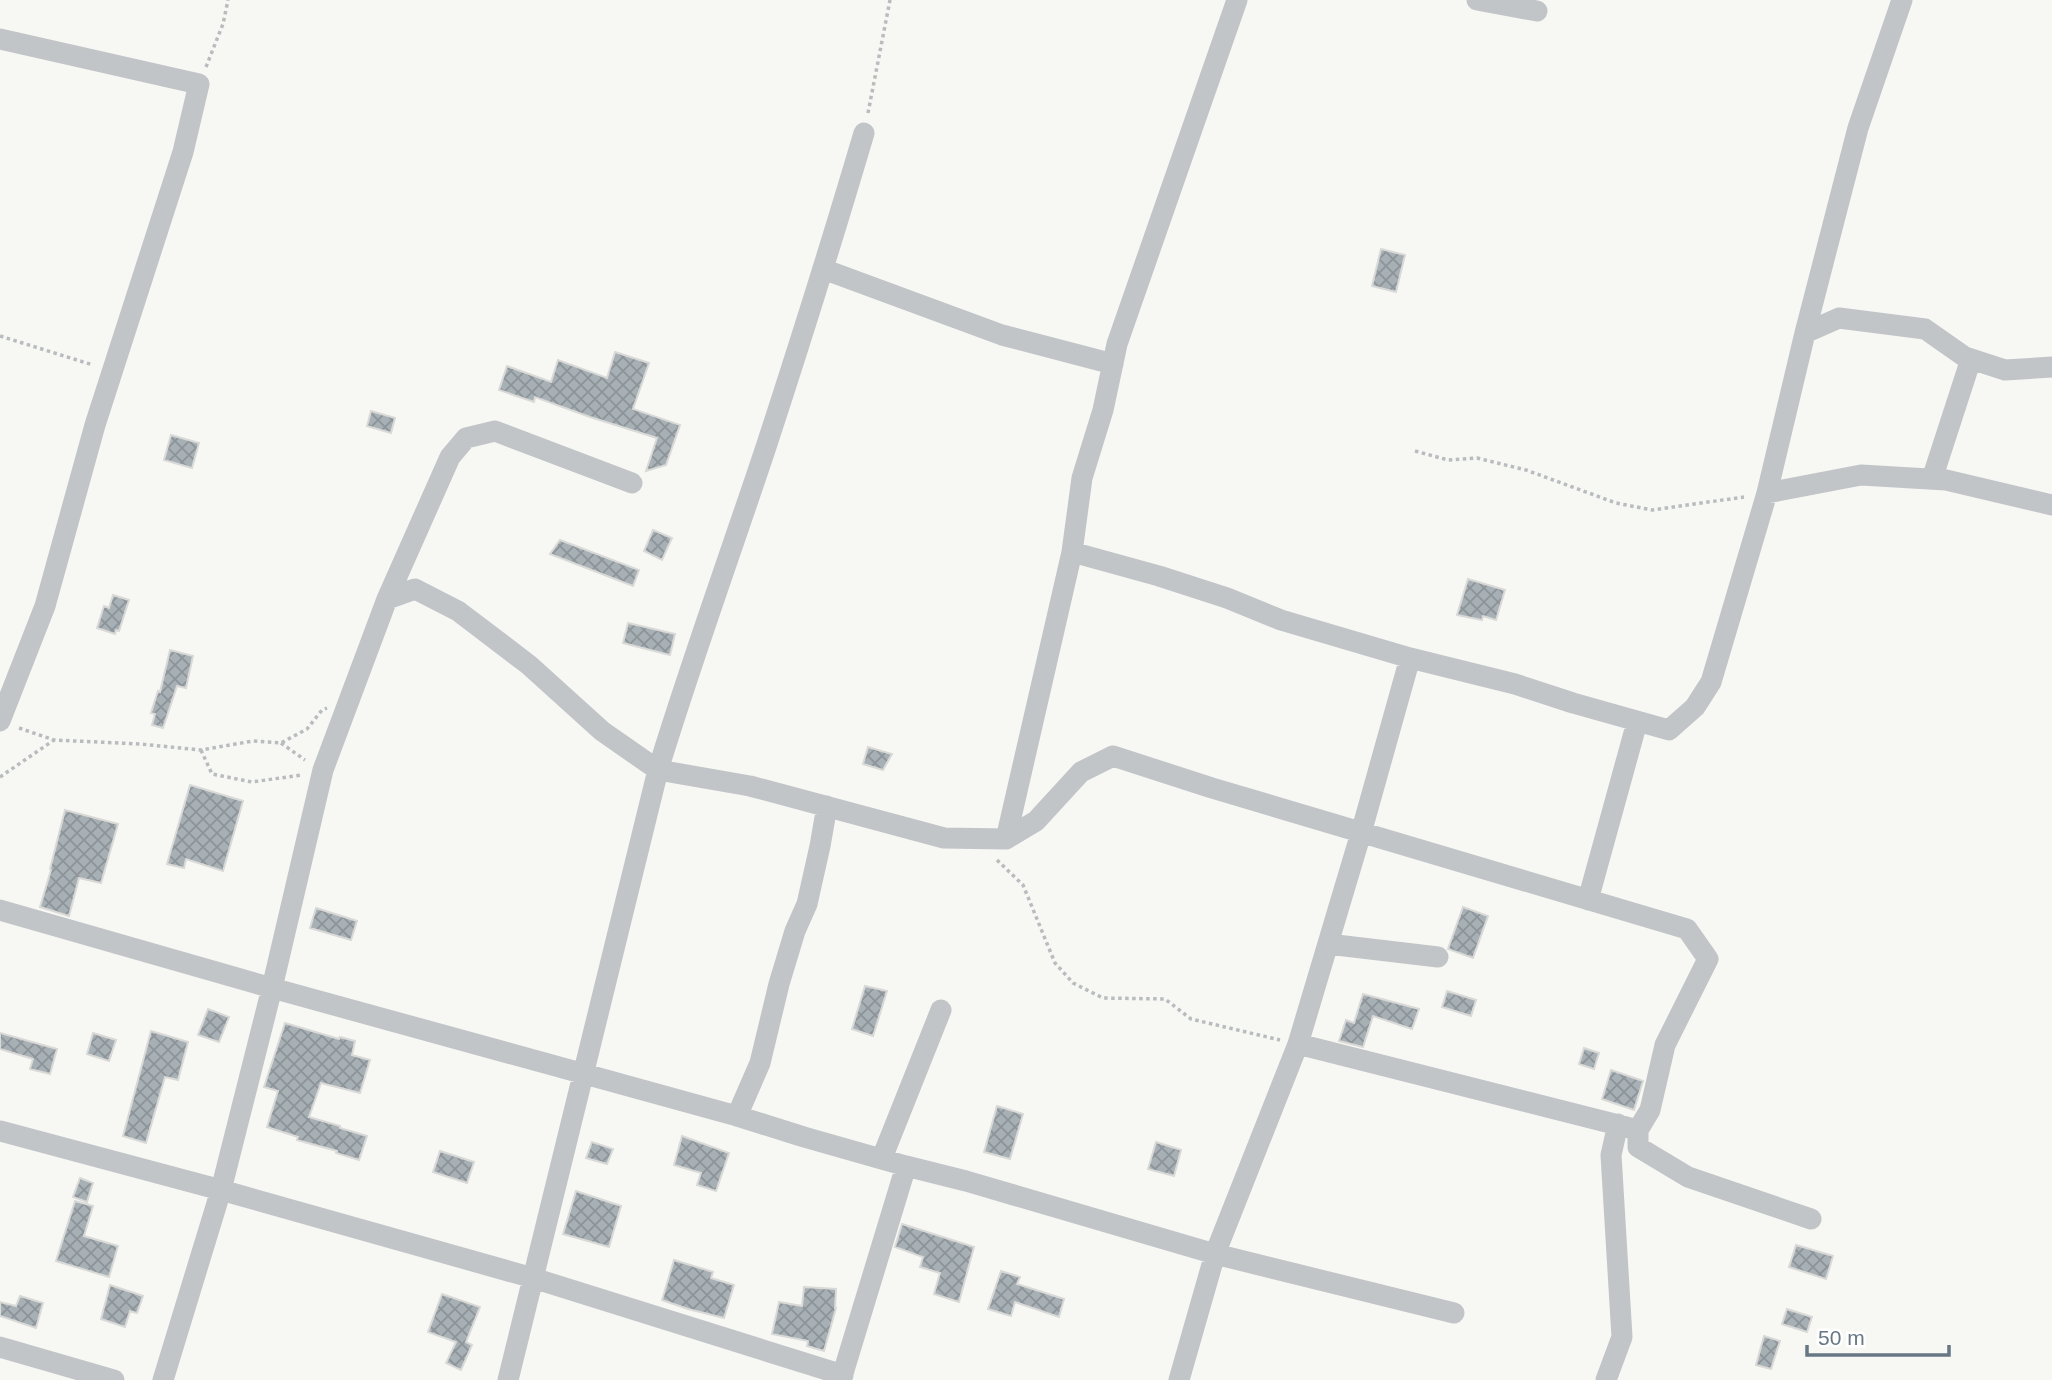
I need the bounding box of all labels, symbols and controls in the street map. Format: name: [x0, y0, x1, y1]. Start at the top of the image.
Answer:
scale bar: [1807, 1314, 1949, 1358]
text: 50 m: [1818, 1326, 1865, 1349]

